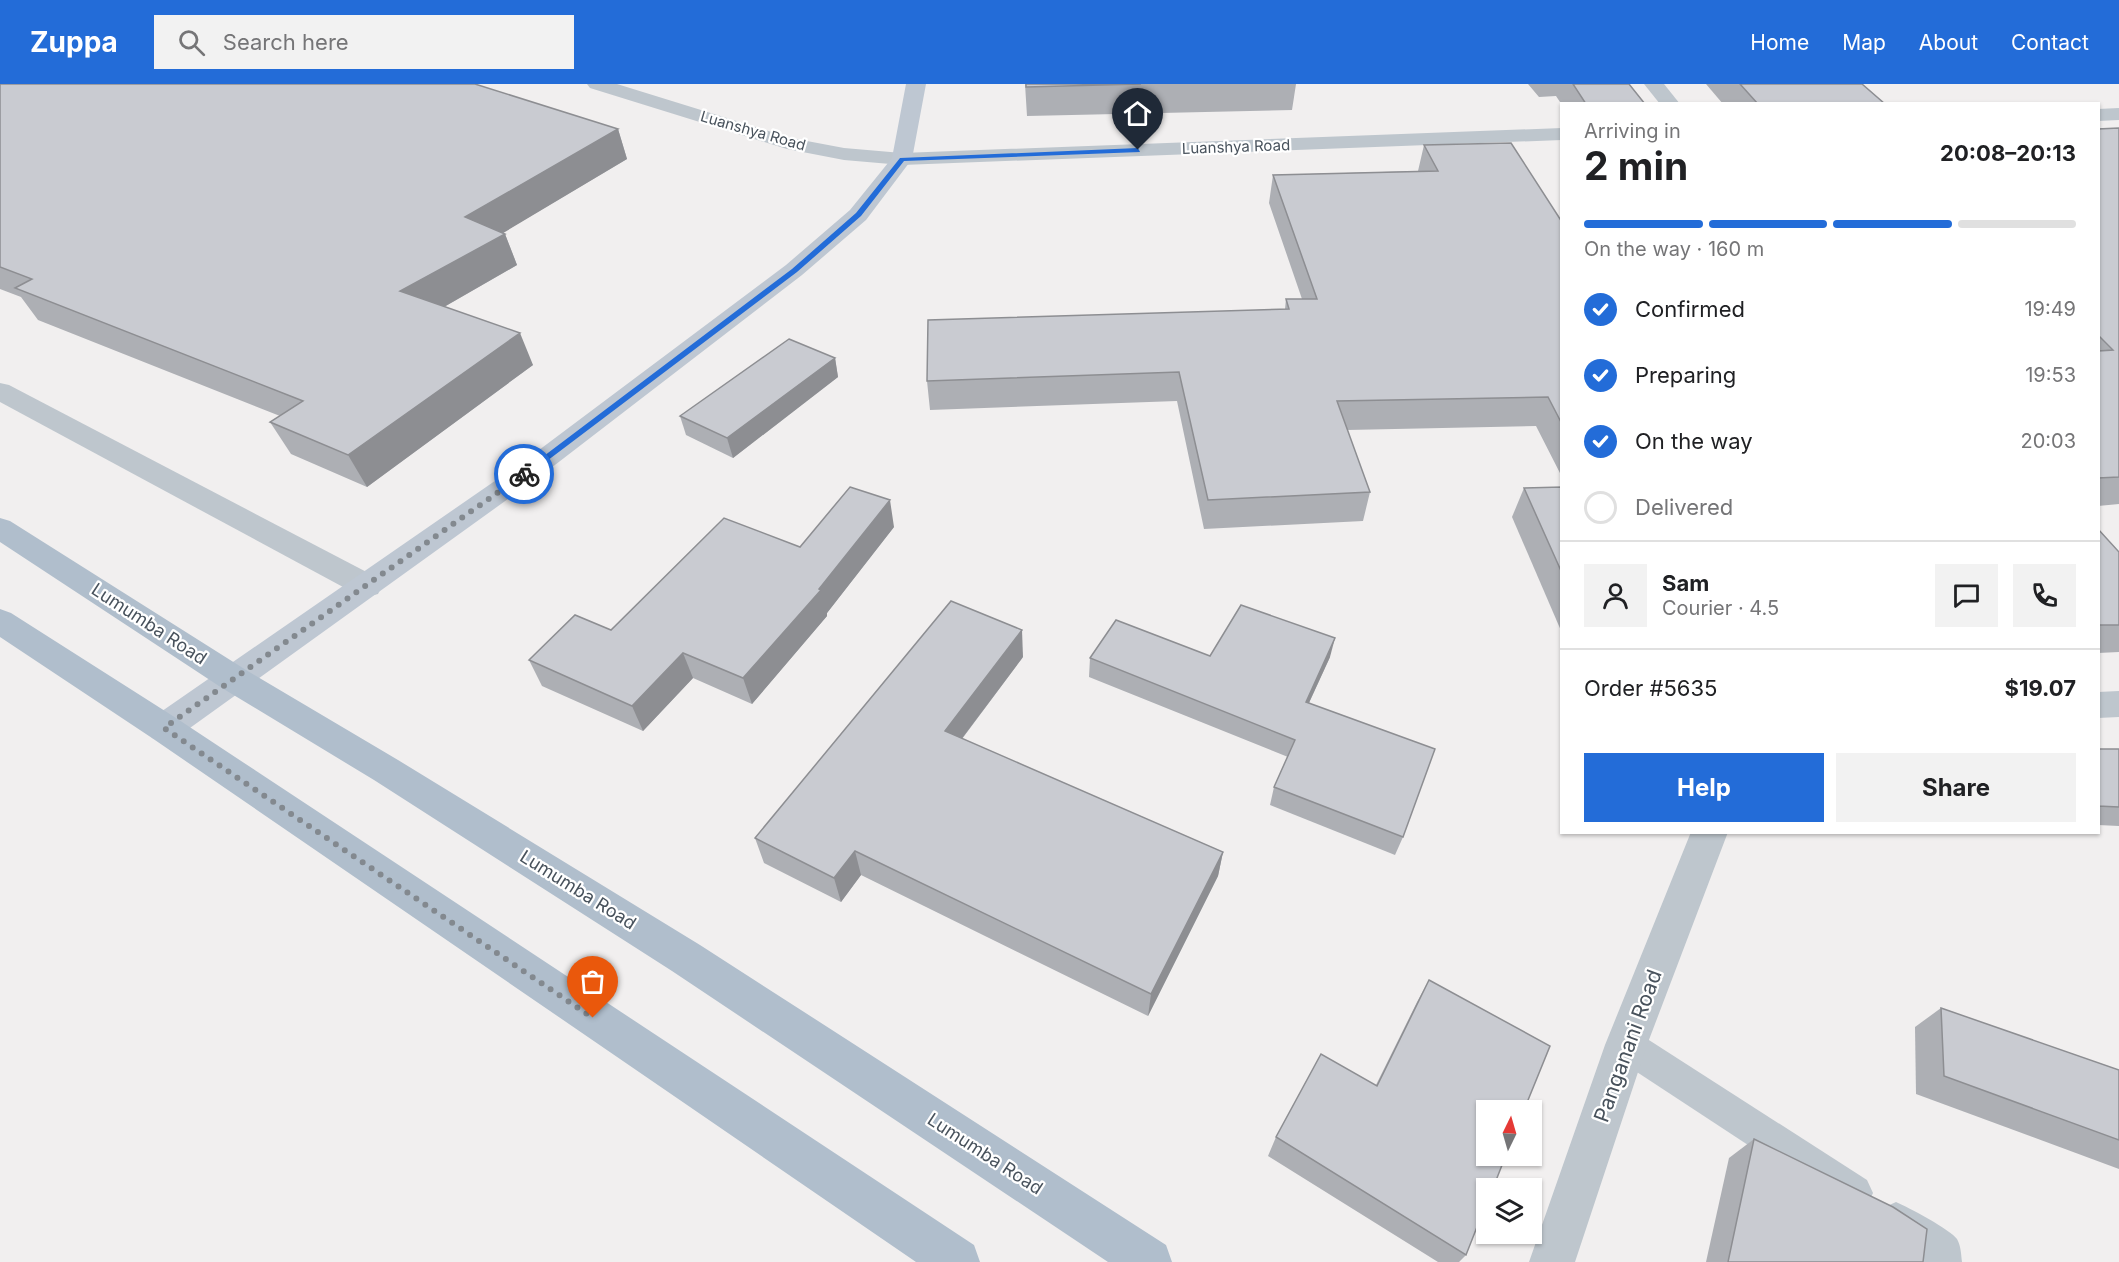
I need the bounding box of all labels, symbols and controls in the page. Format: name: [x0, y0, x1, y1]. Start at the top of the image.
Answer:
search box: [154, 15, 574, 69]
text: Zuppa: [30, 25, 118, 59]
icon: search: [175, 26, 208, 59]
text: Search here: [223, 29, 349, 55]
text: Home: [1750, 30, 1809, 55]
text: Map: [1842, 30, 1886, 55]
text: About: [1919, 30, 1978, 55]
text: Contact: [2011, 30, 2089, 55]
pin: [1112, 88, 1163, 150]
icon: home: [1121, 97, 1154, 130]
street label: Luanshya Road: [698, 106, 808, 155]
text: Arriving in: [1584, 119, 1681, 143]
street label: Luanshya Road: [1181, 135, 1290, 158]
text: 20:08–20:13: [1940, 140, 2076, 166]
text: 2 min: [1584, 142, 1688, 189]
text: On the way · 160 m: [1584, 237, 1764, 261]
icon: check: [1584, 293, 1617, 326]
text: Confirmed: [1635, 296, 1745, 322]
text: 19:49: [2024, 297, 2076, 321]
icon: check: [1584, 359, 1617, 392]
text: Preparing: [1635, 362, 1736, 388]
text: 19:53: [2025, 363, 2076, 387]
icon: check: [1584, 425, 1617, 458]
text: On the way: [1635, 428, 1753, 454]
text: 20:03: [2020, 429, 2076, 453]
courier: [494, 444, 554, 504]
icon: bike: [508, 458, 541, 491]
text: Delivered: [1635, 494, 1733, 520]
button: person: [1584, 564, 1647, 627]
button: chat: [1935, 564, 1998, 627]
button: phone: [2013, 564, 2076, 627]
text: Sam: [1662, 570, 1709, 596]
street label: Lumumba Road: [88, 579, 211, 669]
text: Courier · 4.5: [1662, 596, 1779, 620]
text: Order #5635: [1584, 675, 1717, 701]
text: $19.07: [2005, 675, 2076, 701]
button: Help: [1584, 753, 1824, 822]
button: Share: [1836, 753, 2076, 822]
street label: Lumumba Road: [516, 845, 640, 934]
pin: [567, 956, 618, 1018]
icon: bag: [576, 965, 609, 998]
street label: Panganani Road: [1588, 966, 1667, 1126]
north arrow: [1476, 1100, 1542, 1166]
map controls: [1476, 1100, 1542, 1244]
street label: Lumumba Road: [924, 1109, 1047, 1199]
button: layers: [1476, 1178, 1542, 1244]

